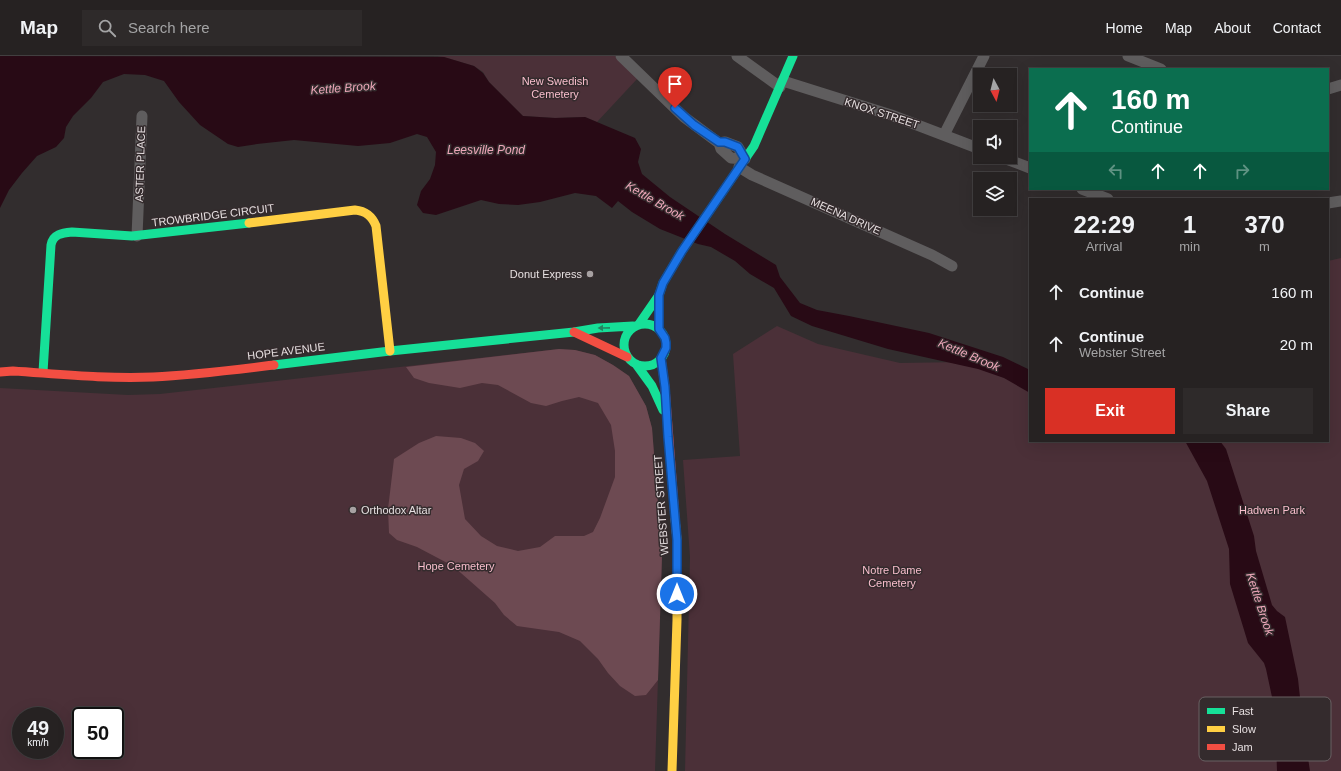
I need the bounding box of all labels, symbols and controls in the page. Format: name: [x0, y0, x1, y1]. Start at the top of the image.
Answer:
search box: [82, 10, 362, 46]
text: Map: [20, 17, 58, 38]
icon: search: [96, 17, 118, 39]
text: Search here: [128, 19, 210, 36]
text: Home: [1106, 20, 1143, 36]
text: Map: [1165, 20, 1192, 36]
text: About: [1214, 20, 1251, 36]
text: Contact: [1273, 20, 1321, 36]
pin: [658, 67, 692, 108]
north arrow: [973, 68, 1017, 112]
map controls: [973, 68, 1017, 216]
icon: arrive: [664, 73, 686, 95]
park label: New Swedish Cemetery: [522, 75, 588, 100]
water label: Kettle Brook: [310, 79, 377, 97]
icon: ahead: [1045, 84, 1097, 136]
text: 160 m: [1111, 84, 1190, 115]
street label: KNOX STREET: [843, 95, 921, 131]
text: Continue: [1111, 117, 1183, 137]
button: sound: [973, 120, 1017, 164]
street label: ASTER PLACE: [133, 126, 147, 202]
water label: Leesville Pond: [447, 143, 525, 157]
icon: left: [1105, 160, 1127, 182]
icon: ahead: [1147, 160, 1169, 182]
icon: ahead: [1189, 160, 1211, 182]
icon: right: [1231, 160, 1253, 182]
button: layers: [973, 172, 1017, 216]
water label: Kettle Brook: [623, 179, 688, 224]
street label: MEENA DRIVE: [809, 195, 883, 237]
street label: TROWBRIDGE CIRCUIT: [151, 201, 275, 228]
text: 22:29: [1073, 211, 1135, 238]
text: 1: [1183, 211, 1196, 238]
text: 370: [1245, 211, 1285, 238]
text: Arrival: [1086, 239, 1123, 254]
text: min: [1179, 239, 1200, 254]
text: m: [1259, 239, 1270, 254]
place label: Donut Express: [510, 268, 582, 280]
marker: Donut Express: [585, 269, 595, 279]
icon: ahead: [1045, 281, 1067, 303]
text: Continue: [1079, 284, 1144, 301]
text: 160 m: [1271, 284, 1313, 301]
one-way arrow: [597, 325, 610, 331]
text: Continue: [1079, 328, 1144, 345]
icon: ahead: [1045, 333, 1067, 355]
water label: Kettle Brook: [936, 336, 1003, 375]
text: 20 m: [1280, 336, 1313, 353]
street label: HOPE AVENUE: [247, 340, 325, 362]
text: Webster Street: [1079, 345, 1165, 360]
button: Exit: [1045, 388, 1175, 434]
button: Share: [1183, 388, 1313, 434]
street label: WEBSTER STREET: [651, 454, 671, 556]
place label: Orthodox Altar: [361, 504, 432, 516]
park label: Hadwen Park: [1239, 504, 1306, 516]
marker: Orthodox Altar: [348, 505, 358, 515]
park label: Hope Cemetery: [417, 560, 495, 572]
park label: Notre Dame Cemetery: [862, 564, 922, 589]
water label: Kettle Brook: [1243, 571, 1277, 638]
position arrow: [656, 573, 698, 615]
legend: [1199, 697, 1331, 761]
text: Fast: [1232, 705, 1253, 717]
speed limit sign: 50: [72, 707, 124, 759]
text: 49: [27, 717, 49, 739]
text: Slow: [1232, 723, 1256, 735]
text: km/h: [27, 737, 49, 748]
text: Jam: [1232, 741, 1253, 753]

